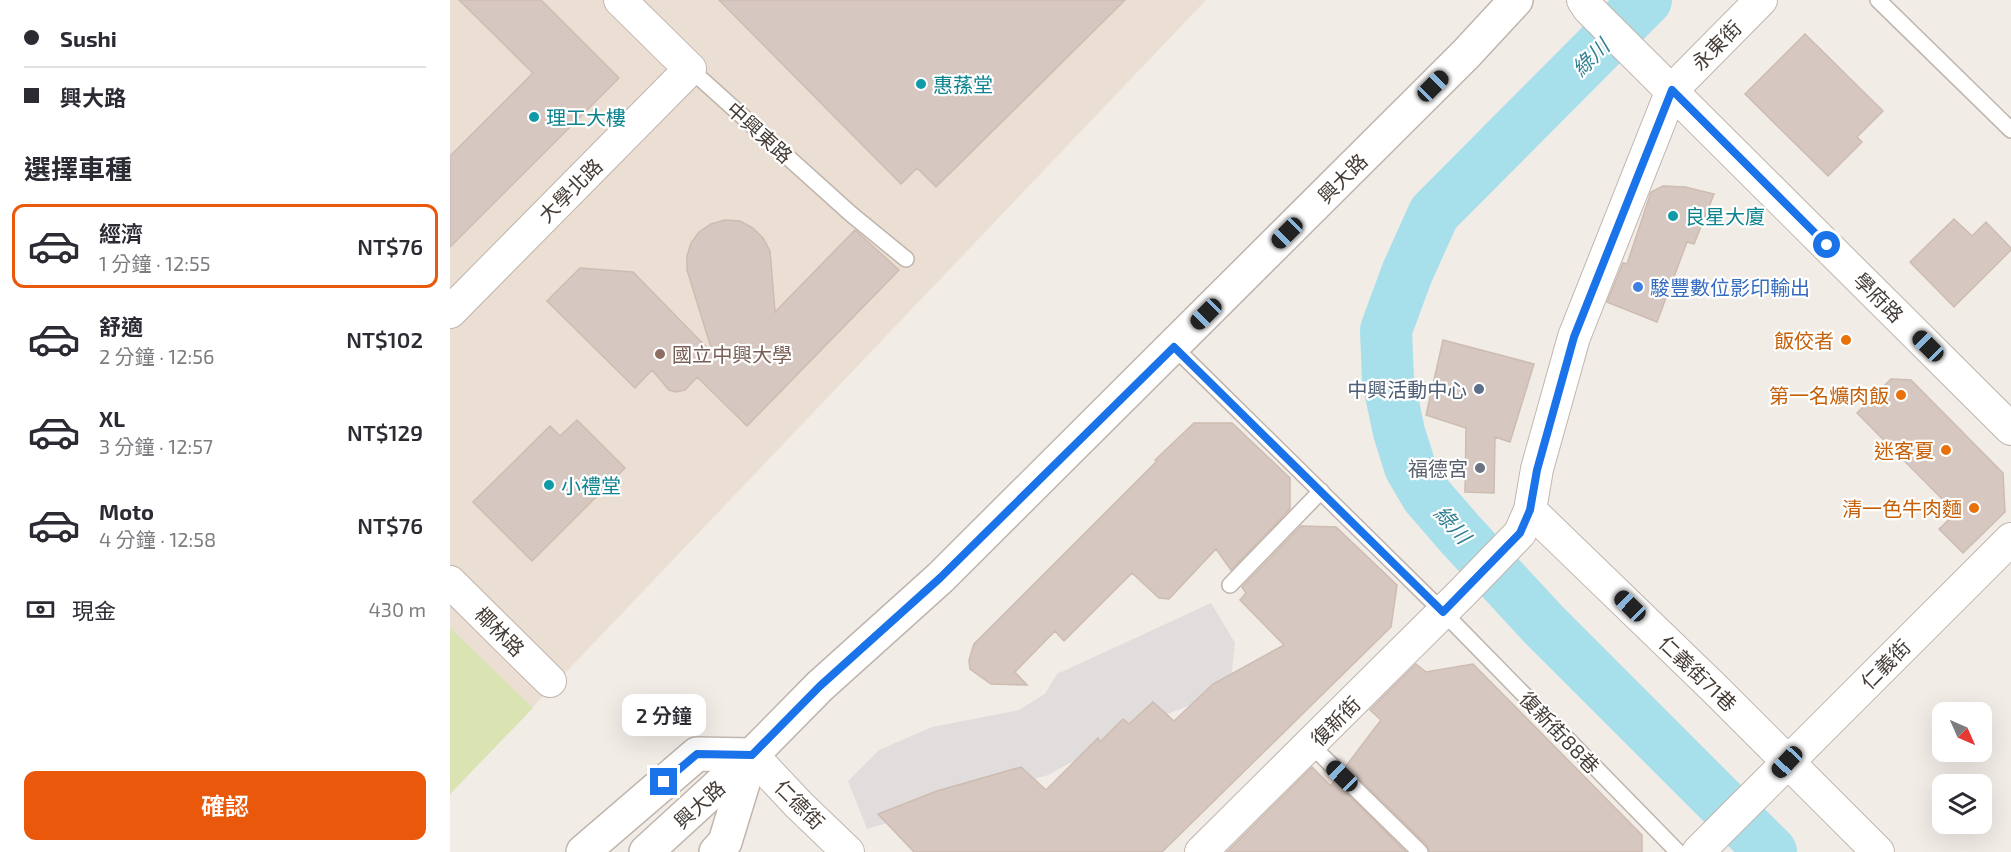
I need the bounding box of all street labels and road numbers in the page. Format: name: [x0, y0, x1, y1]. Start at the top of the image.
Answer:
street label: 永東街: [1686, 15, 1746, 75]
street label: 中興東路: [722, 96, 798, 168]
street label: 興大路: [1312, 148, 1372, 208]
street label: 大學北路: [533, 153, 607, 227]
street label: 學府路: [1849, 267, 1909, 327]
street label: 椰林路: [470, 601, 530, 661]
street label: 仁義街71巷: [1654, 630, 1742, 716]
street label: 仁義街: [1855, 634, 1915, 694]
street label: 復新街88巷: [1515, 686, 1605, 778]
street label: 復新街: [1305, 691, 1365, 751]
street label: 仁德街: [770, 774, 830, 834]
street label: 興大路: [669, 775, 729, 833]

